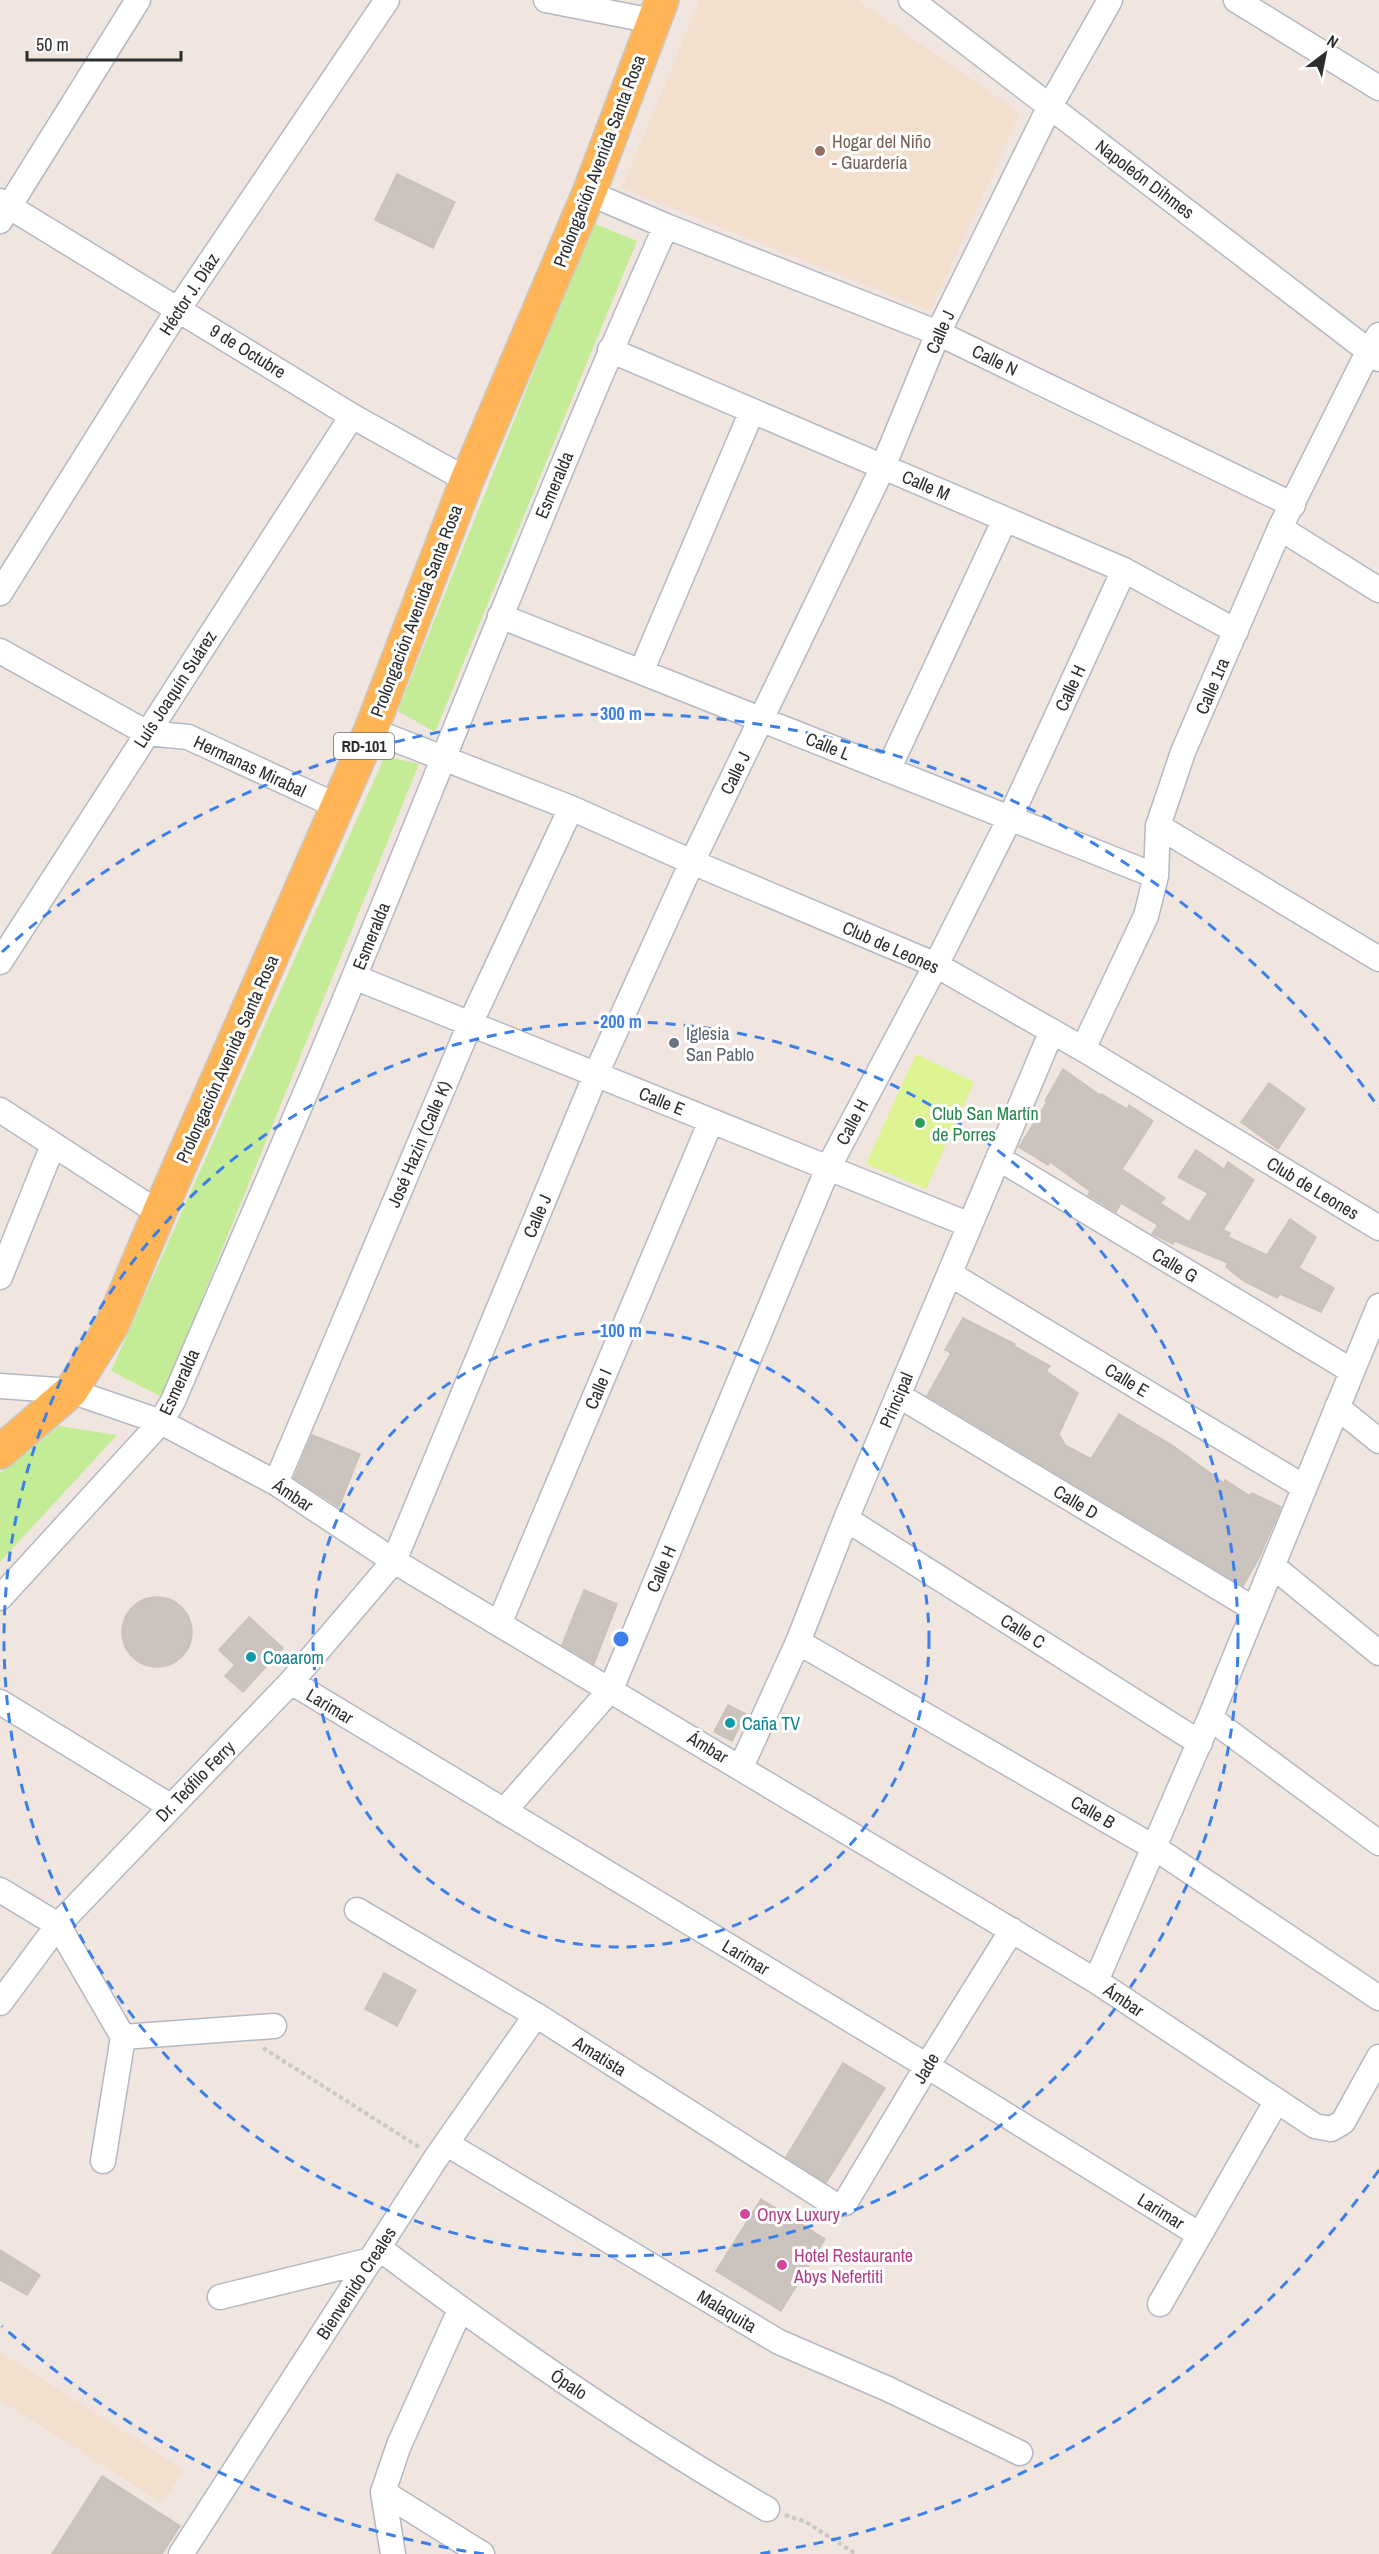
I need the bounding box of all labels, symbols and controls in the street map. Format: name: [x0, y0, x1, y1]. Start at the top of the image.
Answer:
scale bar: [27, 24, 182, 62]
north arrow: [1295, 24, 1355, 84]
text: N: [1323, 29, 1343, 53]
text: 50 m: [36, 32, 69, 57]
street label: Prolongación Avenida Santa Rosa: [547, 51, 651, 271]
place label: Hogar del Niño - Guardería: [832, 129, 931, 175]
street label: Napoleón Dihmes: [1090, 133, 1200, 225]
marker: Hogar del Niño - Guardería: [813, 144, 827, 158]
street label: Héctor J. Díaz: [153, 248, 225, 340]
street label: Calle J: [919, 306, 961, 358]
street label: 9 de Octubre: [205, 318, 291, 384]
street label: Calle N: [968, 338, 1022, 382]
street label: Esmeralda: [529, 448, 579, 522]
street label: Calle M: [898, 464, 954, 506]
street label: Prolongación Avenida Santa Rosa: [364, 501, 468, 721]
street label: Luís Joaquín Suárez: [128, 625, 222, 753]
street label: Calle 1ra: [1189, 654, 1235, 718]
street label: Calle H: [1048, 661, 1092, 715]
text: 300 m: [600, 701, 642, 726]
street label: Calle L: [802, 726, 854, 766]
street label: Hermanas Mirabal: [190, 729, 310, 803]
road number: RD-101: [334, 733, 394, 759]
street label: Calle J: [714, 747, 756, 799]
street label: Esmeralda: [346, 899, 396, 973]
street label: Club de Leones: [839, 915, 943, 979]
street label: Prolongación Avenida Santa Rosa: [170, 951, 284, 1167]
text: 200 m: [600, 1009, 642, 1034]
place label: Iglesia San Pablo: [686, 1021, 754, 1067]
marker: Iglesia San Pablo: [667, 1036, 681, 1050]
street label: José Hazin (Calle K): [381, 1077, 457, 1211]
street label: Calle E: [635, 1080, 689, 1122]
street label: Calle H: [830, 1095, 874, 1149]
place label: Club San Martín de Porres: [932, 1101, 1039, 1147]
marker: Club San Martín de Porres: [913, 1116, 927, 1130]
street label: Club de Leones: [1262, 1151, 1364, 1225]
street label: Calle J: [517, 1190, 557, 1242]
street label: Calle G: [1147, 1242, 1203, 1288]
text: 100 m: [600, 1318, 642, 1343]
street label: Esmeralda: [153, 1345, 205, 1419]
street label: Calle E: [1100, 1357, 1154, 1403]
street label: Calle I: [578, 1365, 618, 1413]
street label: Principal: [873, 1368, 919, 1432]
street label: Ámbar: [267, 1472, 318, 1517]
street label: Calle D: [1049, 1479, 1103, 1525]
street label: Calle H: [640, 1542, 682, 1596]
street label: Calle C: [996, 1608, 1050, 1654]
centre of rings: [611, 1629, 631, 1649]
place label: Coaarom: [263, 1645, 324, 1670]
marker: Coaarom: [244, 1650, 258, 1664]
street label: Larimar: [302, 1682, 358, 1730]
place label: Caña TV: [742, 1711, 800, 1736]
marker: Caña TV: [723, 1716, 737, 1730]
street label: Ámbar: [682, 1725, 733, 1769]
street label: Dr. Teófilo Ferry: [150, 1734, 241, 1827]
street label: Calle B: [1066, 1789, 1120, 1835]
street label: Larimar: [718, 1933, 774, 1981]
street label: Ámbar: [1098, 1977, 1149, 2023]
street label: Amatista: [568, 2029, 631, 2082]
street label: Jade: [907, 2048, 945, 2088]
street label: Larimar: [1133, 2187, 1189, 2235]
place label: Onyx Luxury: [757, 2202, 840, 2227]
marker: Onyx Luxury: [738, 2207, 752, 2221]
street label: Bienvenido Creales: [310, 2222, 402, 2344]
place label: Hotel Restaurante Abys Nefertiti: [793, 2243, 913, 2289]
marker: Hotel Restaurante Abys Nefertiti: [775, 2258, 789, 2272]
street label: Malaquita: [693, 2284, 761, 2338]
street label: Ópalo: [546, 2363, 592, 2405]

